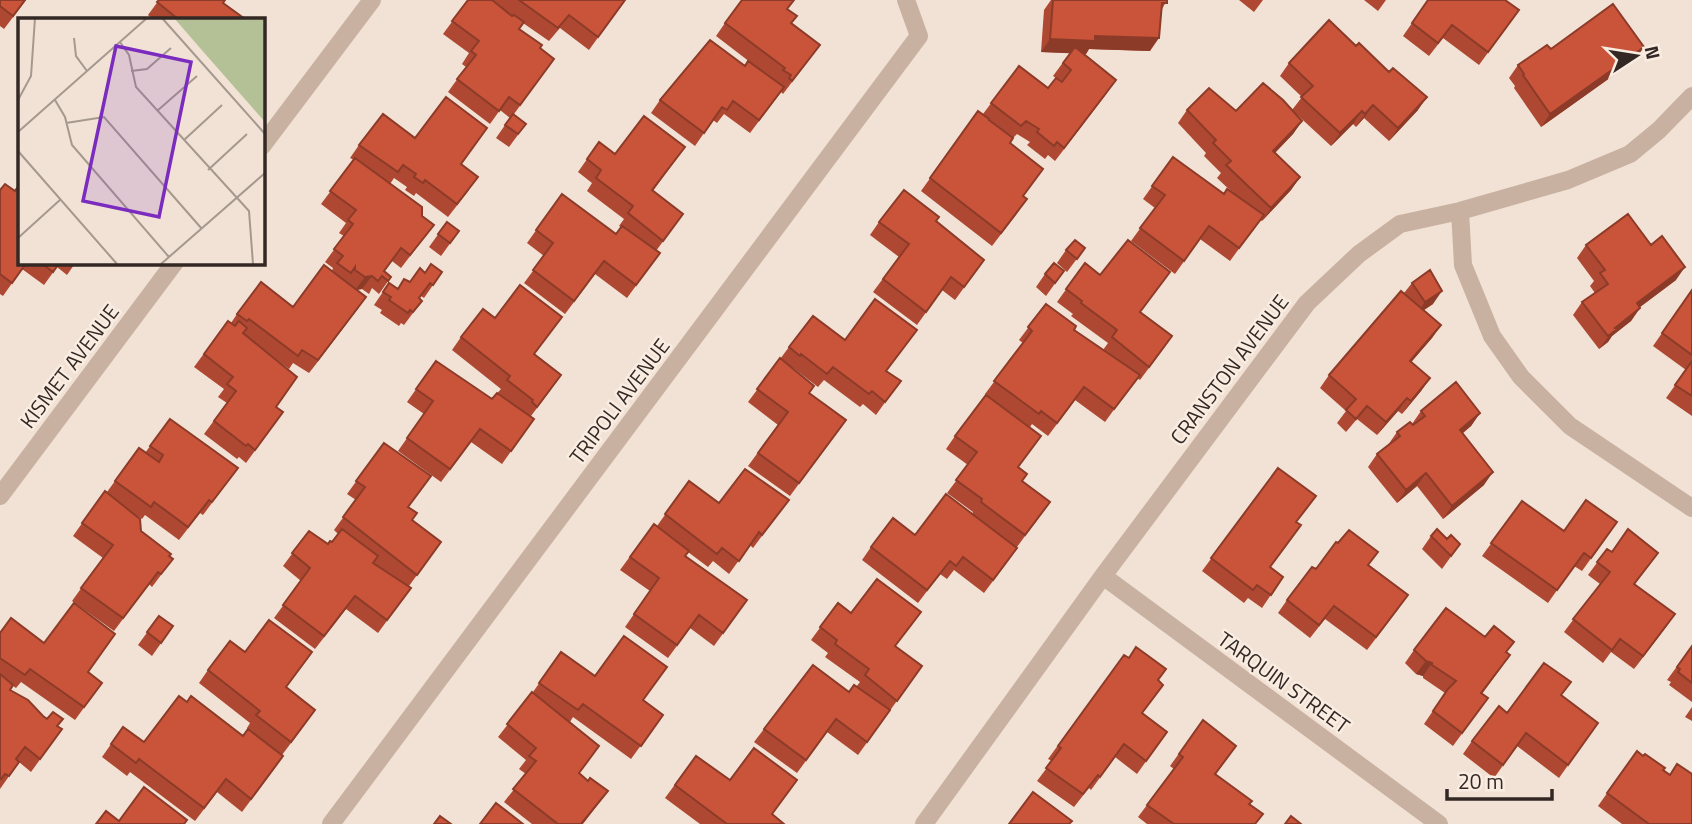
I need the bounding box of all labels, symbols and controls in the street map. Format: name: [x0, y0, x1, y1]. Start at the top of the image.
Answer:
inset map: [18, 18, 264, 264]
north arrow: [1601, 21, 1671, 91]
text: N: [1638, 43, 1669, 62]
street label: CRANSTON AVENUE: [1162, 287, 1296, 451]
street label: KISMET AVENUE: [12, 297, 126, 435]
street label: TRIPOLI AVENUE: [561, 331, 677, 471]
street label: TARQUIN STREET: [1211, 623, 1357, 741]
scale bar: [1447, 758, 1552, 802]
text: 20 m: [1458, 765, 1504, 797]

